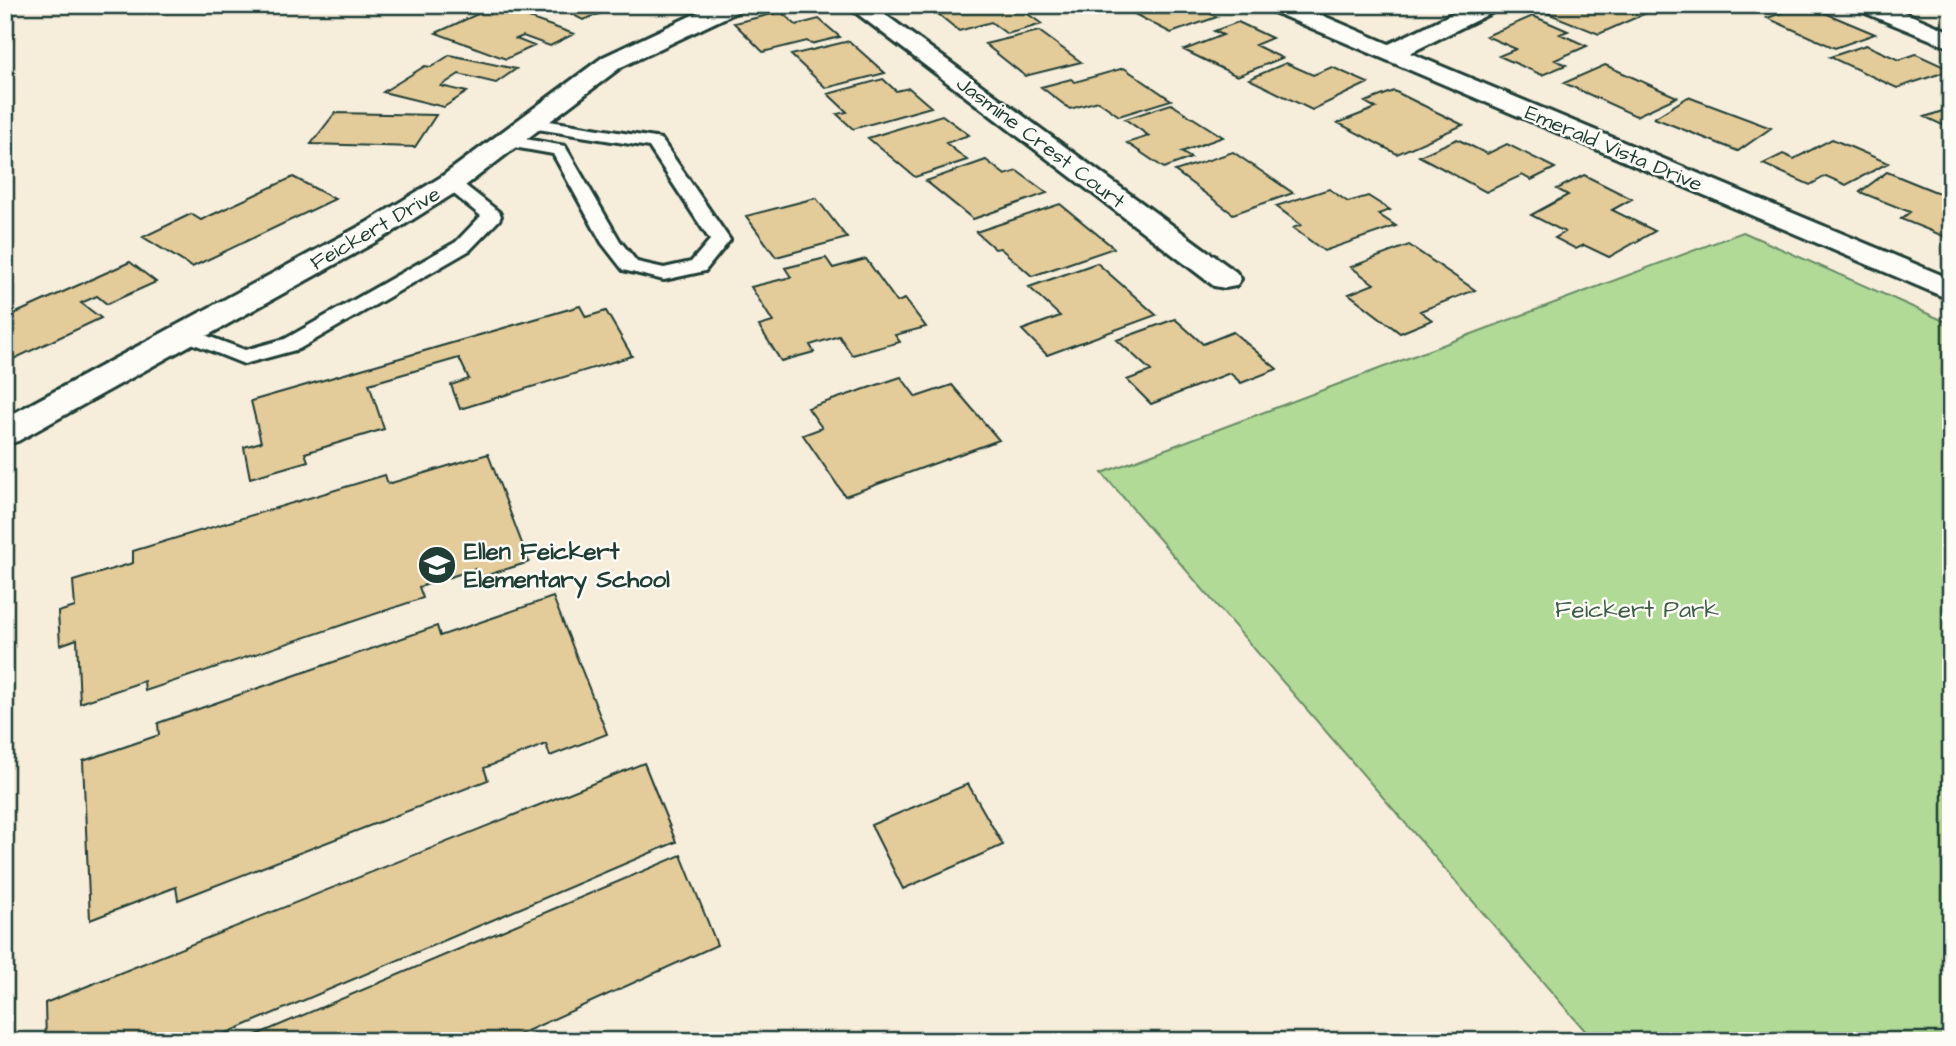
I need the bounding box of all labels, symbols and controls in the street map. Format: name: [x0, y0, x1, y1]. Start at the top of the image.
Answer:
street label: Jasmine Crest Court: [950, 69, 1132, 216]
street label: Emerald Vista Drive: [1521, 98, 1707, 199]
street label: Feickert Drive: [305, 179, 446, 277]
place label: Ellen Feickert Elementary School: [464, 535, 670, 599]
school or university icon: Ellen Feickert Elementary School: [416, 544, 458, 586]
park label: Feickert Park: [1555, 593, 1719, 627]

